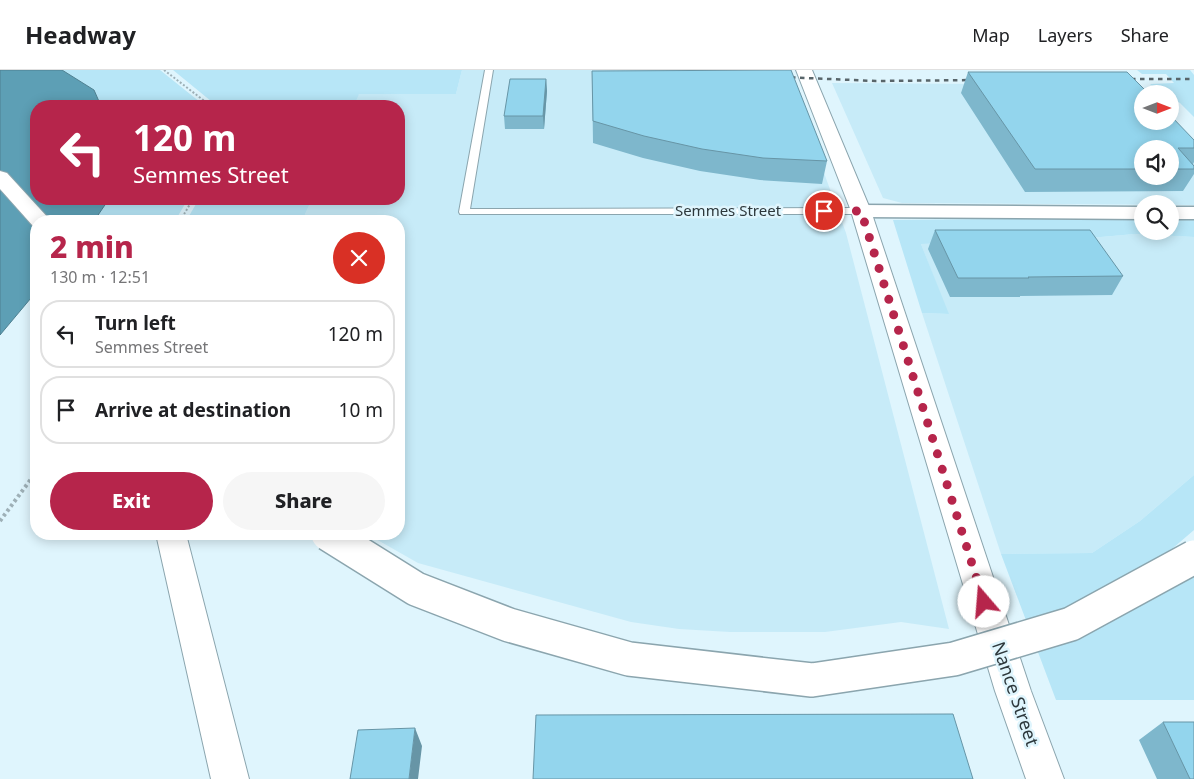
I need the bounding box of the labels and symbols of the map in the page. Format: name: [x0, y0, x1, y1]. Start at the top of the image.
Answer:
north arrow: [1134, 85, 1179, 130]
pin: [803, 190, 845, 232]
street label: Semmes Street: [675, 200, 782, 220]
position arrow: [957, 575, 1009, 627]
street label: Nance Street: [987, 638, 1045, 749]

